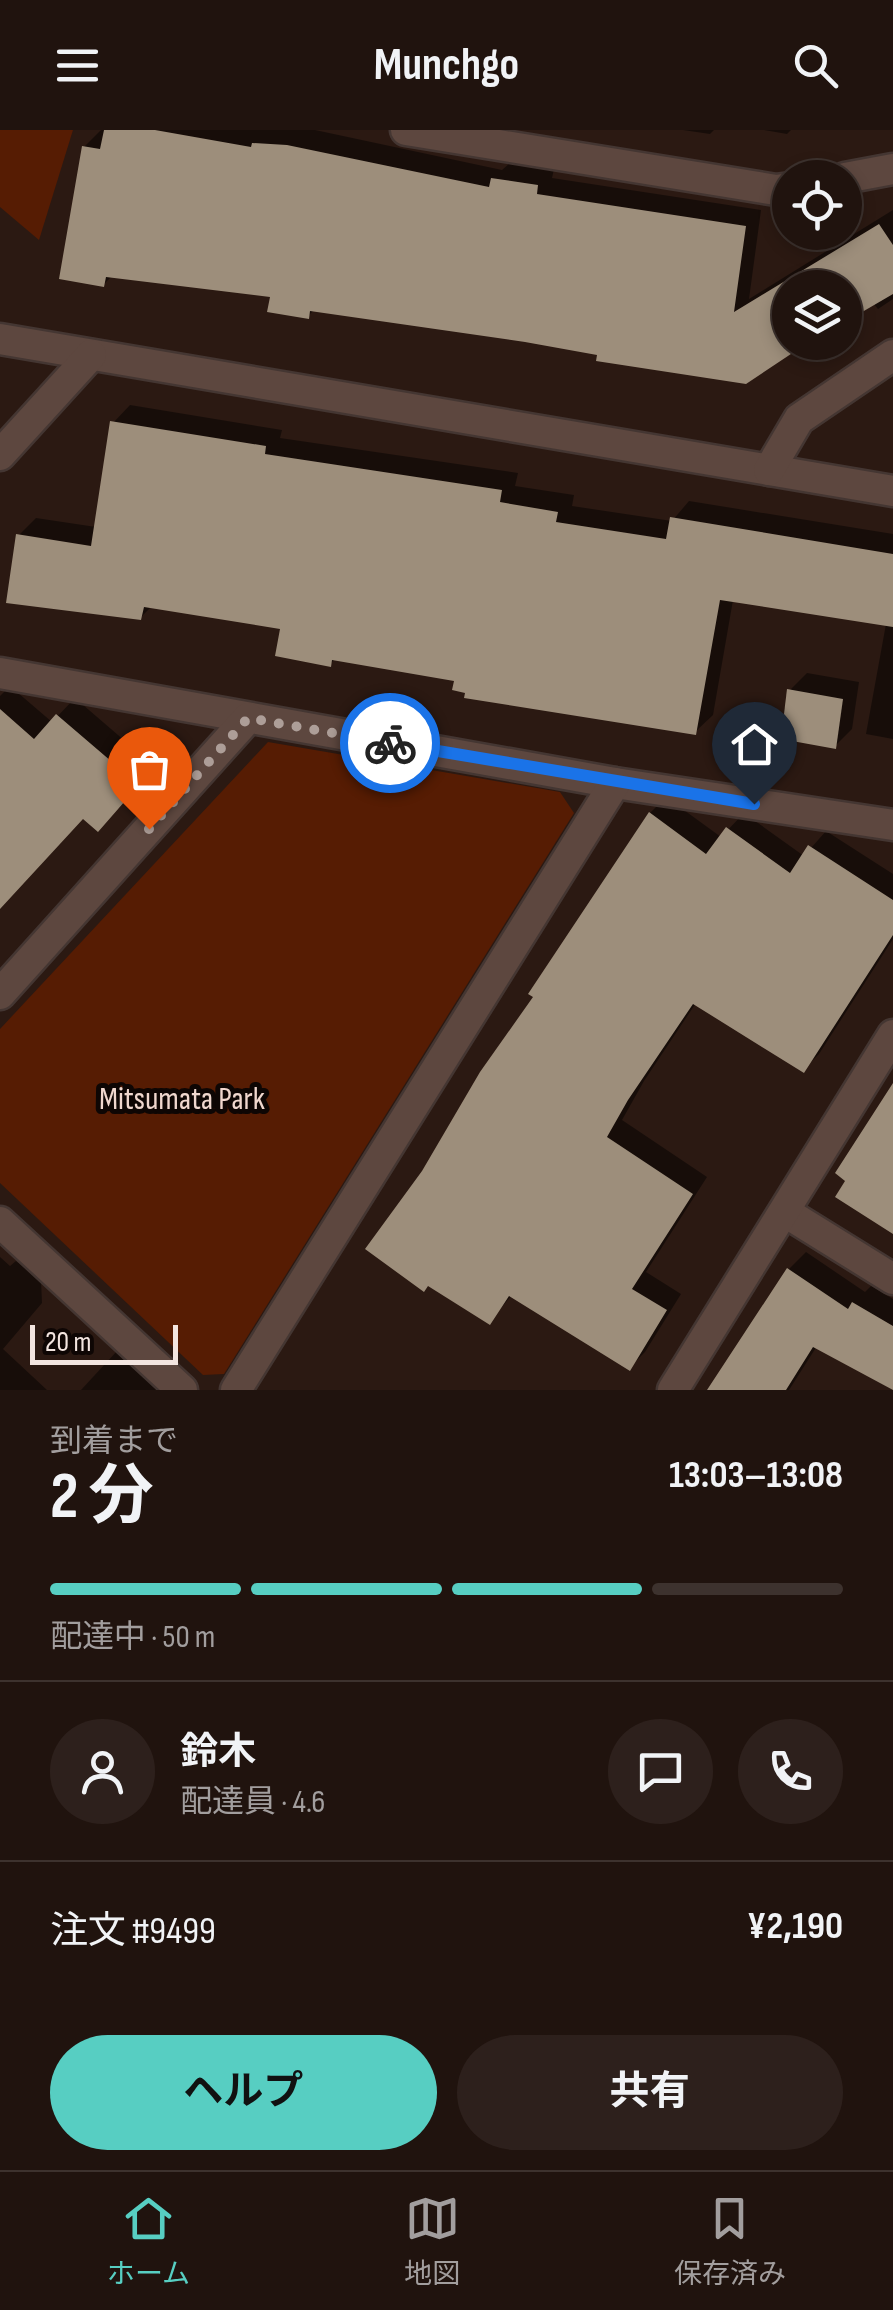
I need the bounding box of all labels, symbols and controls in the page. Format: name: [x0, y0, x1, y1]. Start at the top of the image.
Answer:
icon: menu: [50, 38, 105, 93]
text: Munchgo: [374, 38, 519, 93]
icon: search: [788, 38, 843, 93]
map controls: [772, 160, 862, 360]
button: locate: [772, 160, 862, 250]
button: layers: [772, 270, 862, 360]
courier: [340, 693, 440, 793]
pin: [712, 702, 797, 805]
icon: bike: [363, 716, 418, 771]
icon: home: [727, 717, 782, 772]
pin: [107, 727, 192, 830]
icon: bag: [122, 742, 177, 797]
park label: Mitsumata Park: [99, 1080, 265, 1119]
scale bar: [30, 1320, 178, 1364]
text: 20 m: [45, 1326, 91, 1359]
text: 到着まで: [50, 1422, 178, 1461]
text: 13:03–13:08: [669, 1453, 843, 1498]
text: 2 分: [50, 1459, 154, 1537]
text: 配達中 · 50 m: [50, 1618, 215, 1657]
button: person: [50, 1719, 155, 1824]
button: chat: [608, 1719, 713, 1824]
button: phone: [738, 1719, 843, 1824]
text: 鈴木: [180, 1730, 256, 1775]
text: 配達員 · 4.6: [180, 1783, 325, 1822]
text: ¥2,190: [747, 1904, 843, 1949]
text: 注文 #9499: [50, 1909, 216, 1954]
button: ヘルプ: [50, 2035, 437, 2150]
button: 共有: [457, 2035, 843, 2150]
tab: ホーム: [107, 2191, 190, 2291]
tab: 地図: [404, 2191, 460, 2291]
tab: 保存済み: [674, 2191, 786, 2291]

